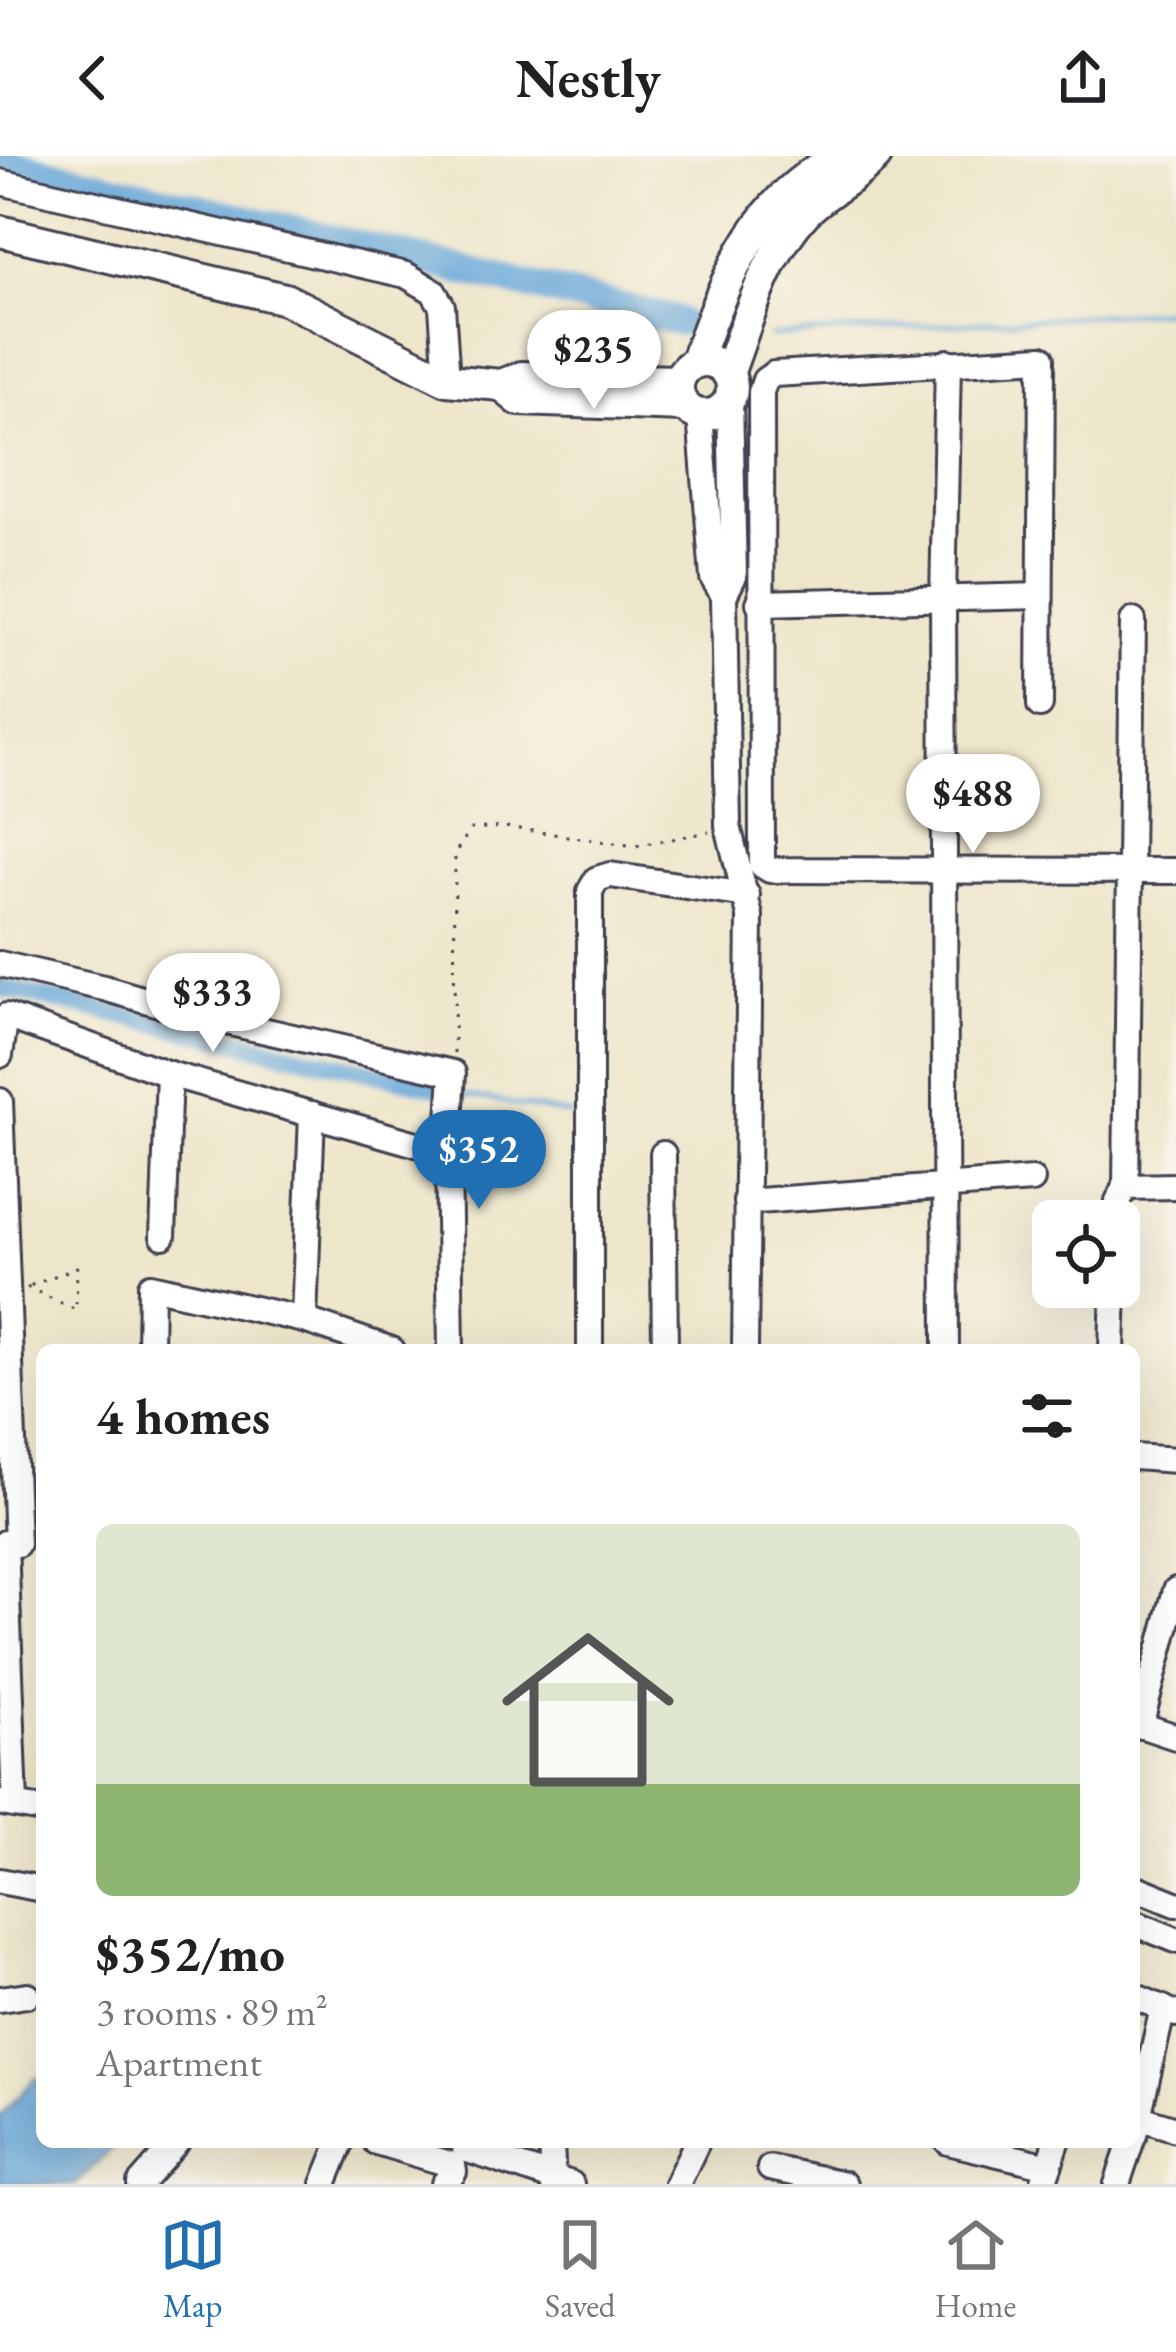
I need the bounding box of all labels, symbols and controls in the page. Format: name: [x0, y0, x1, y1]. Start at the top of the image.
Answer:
text: Nestly: [515, 43, 661, 113]
icon: back: [60, 45, 126, 111]
icon: share: [1050, 45, 1116, 111]
pin: $235: [523, 310, 665, 412]
text: $235: [554, 323, 634, 374]
pin: $488: [902, 754, 1044, 856]
text: $488: [933, 767, 1013, 818]
pin: $333: [142, 953, 284, 1055]
text: $333: [173, 966, 253, 1017]
pin: $352: [408, 1110, 550, 1212]
text: $352: [439, 1123, 519, 1174]
map controls: [1032, 1200, 1140, 1308]
button: locate: [1032, 1200, 1140, 1308]
text: 4 homes: [96, 1383, 270, 1449]
icon: filters: [1014, 1383, 1080, 1449]
icon: home: [480, 1602, 696, 1818]
text: $352/mo: [96, 1920, 285, 1986]
text: 3 rooms · 89 m²: [96, 1986, 328, 2037]
text: Apartment: [96, 2037, 262, 2088]
tab: Map: [160, 2212, 226, 2327]
tab: Saved: [545, 2212, 616, 2327]
tab: Home: [935, 2212, 1016, 2327]

